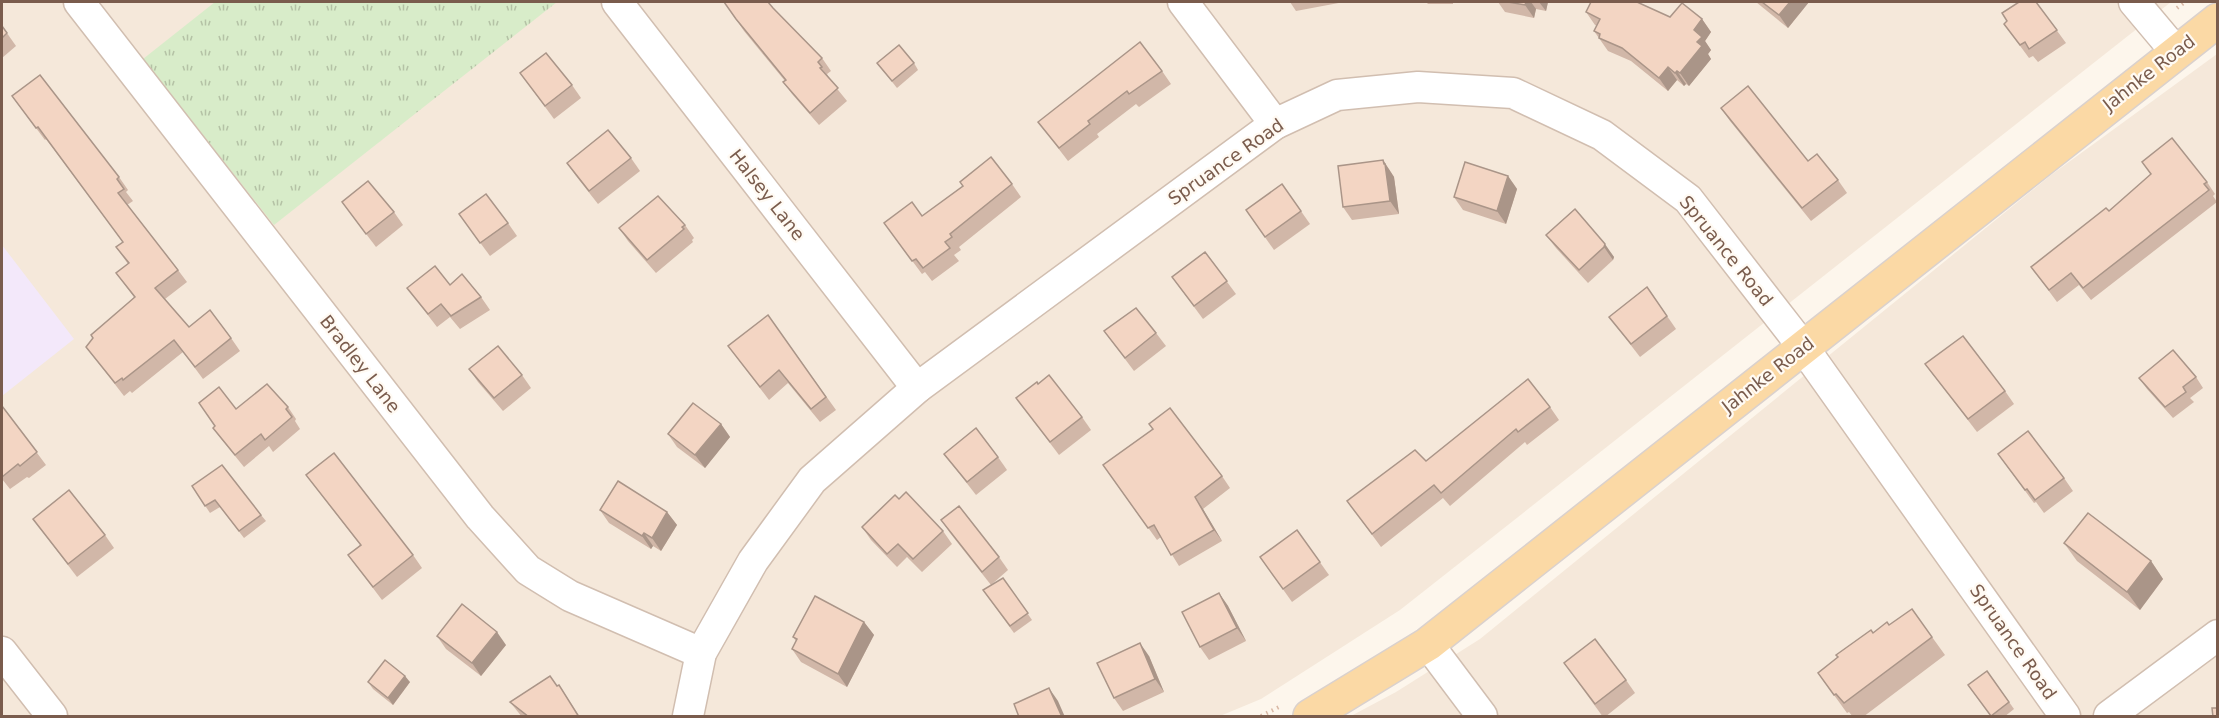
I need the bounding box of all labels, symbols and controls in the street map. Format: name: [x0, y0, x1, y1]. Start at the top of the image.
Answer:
street label: Jahnke Road: [2098, 30, 2199, 116]
street label: Spruance Road: [1164, 114, 1287, 209]
street label: Halsey Lane: [725, 145, 810, 244]
street label: Spruance Road: [1675, 191, 1777, 310]
street label: Bradley Lane: [316, 311, 405, 417]
street label: Jahnke Road: [1717, 332, 1818, 418]
street label: Spruance Road: [1966, 580, 2061, 703]

